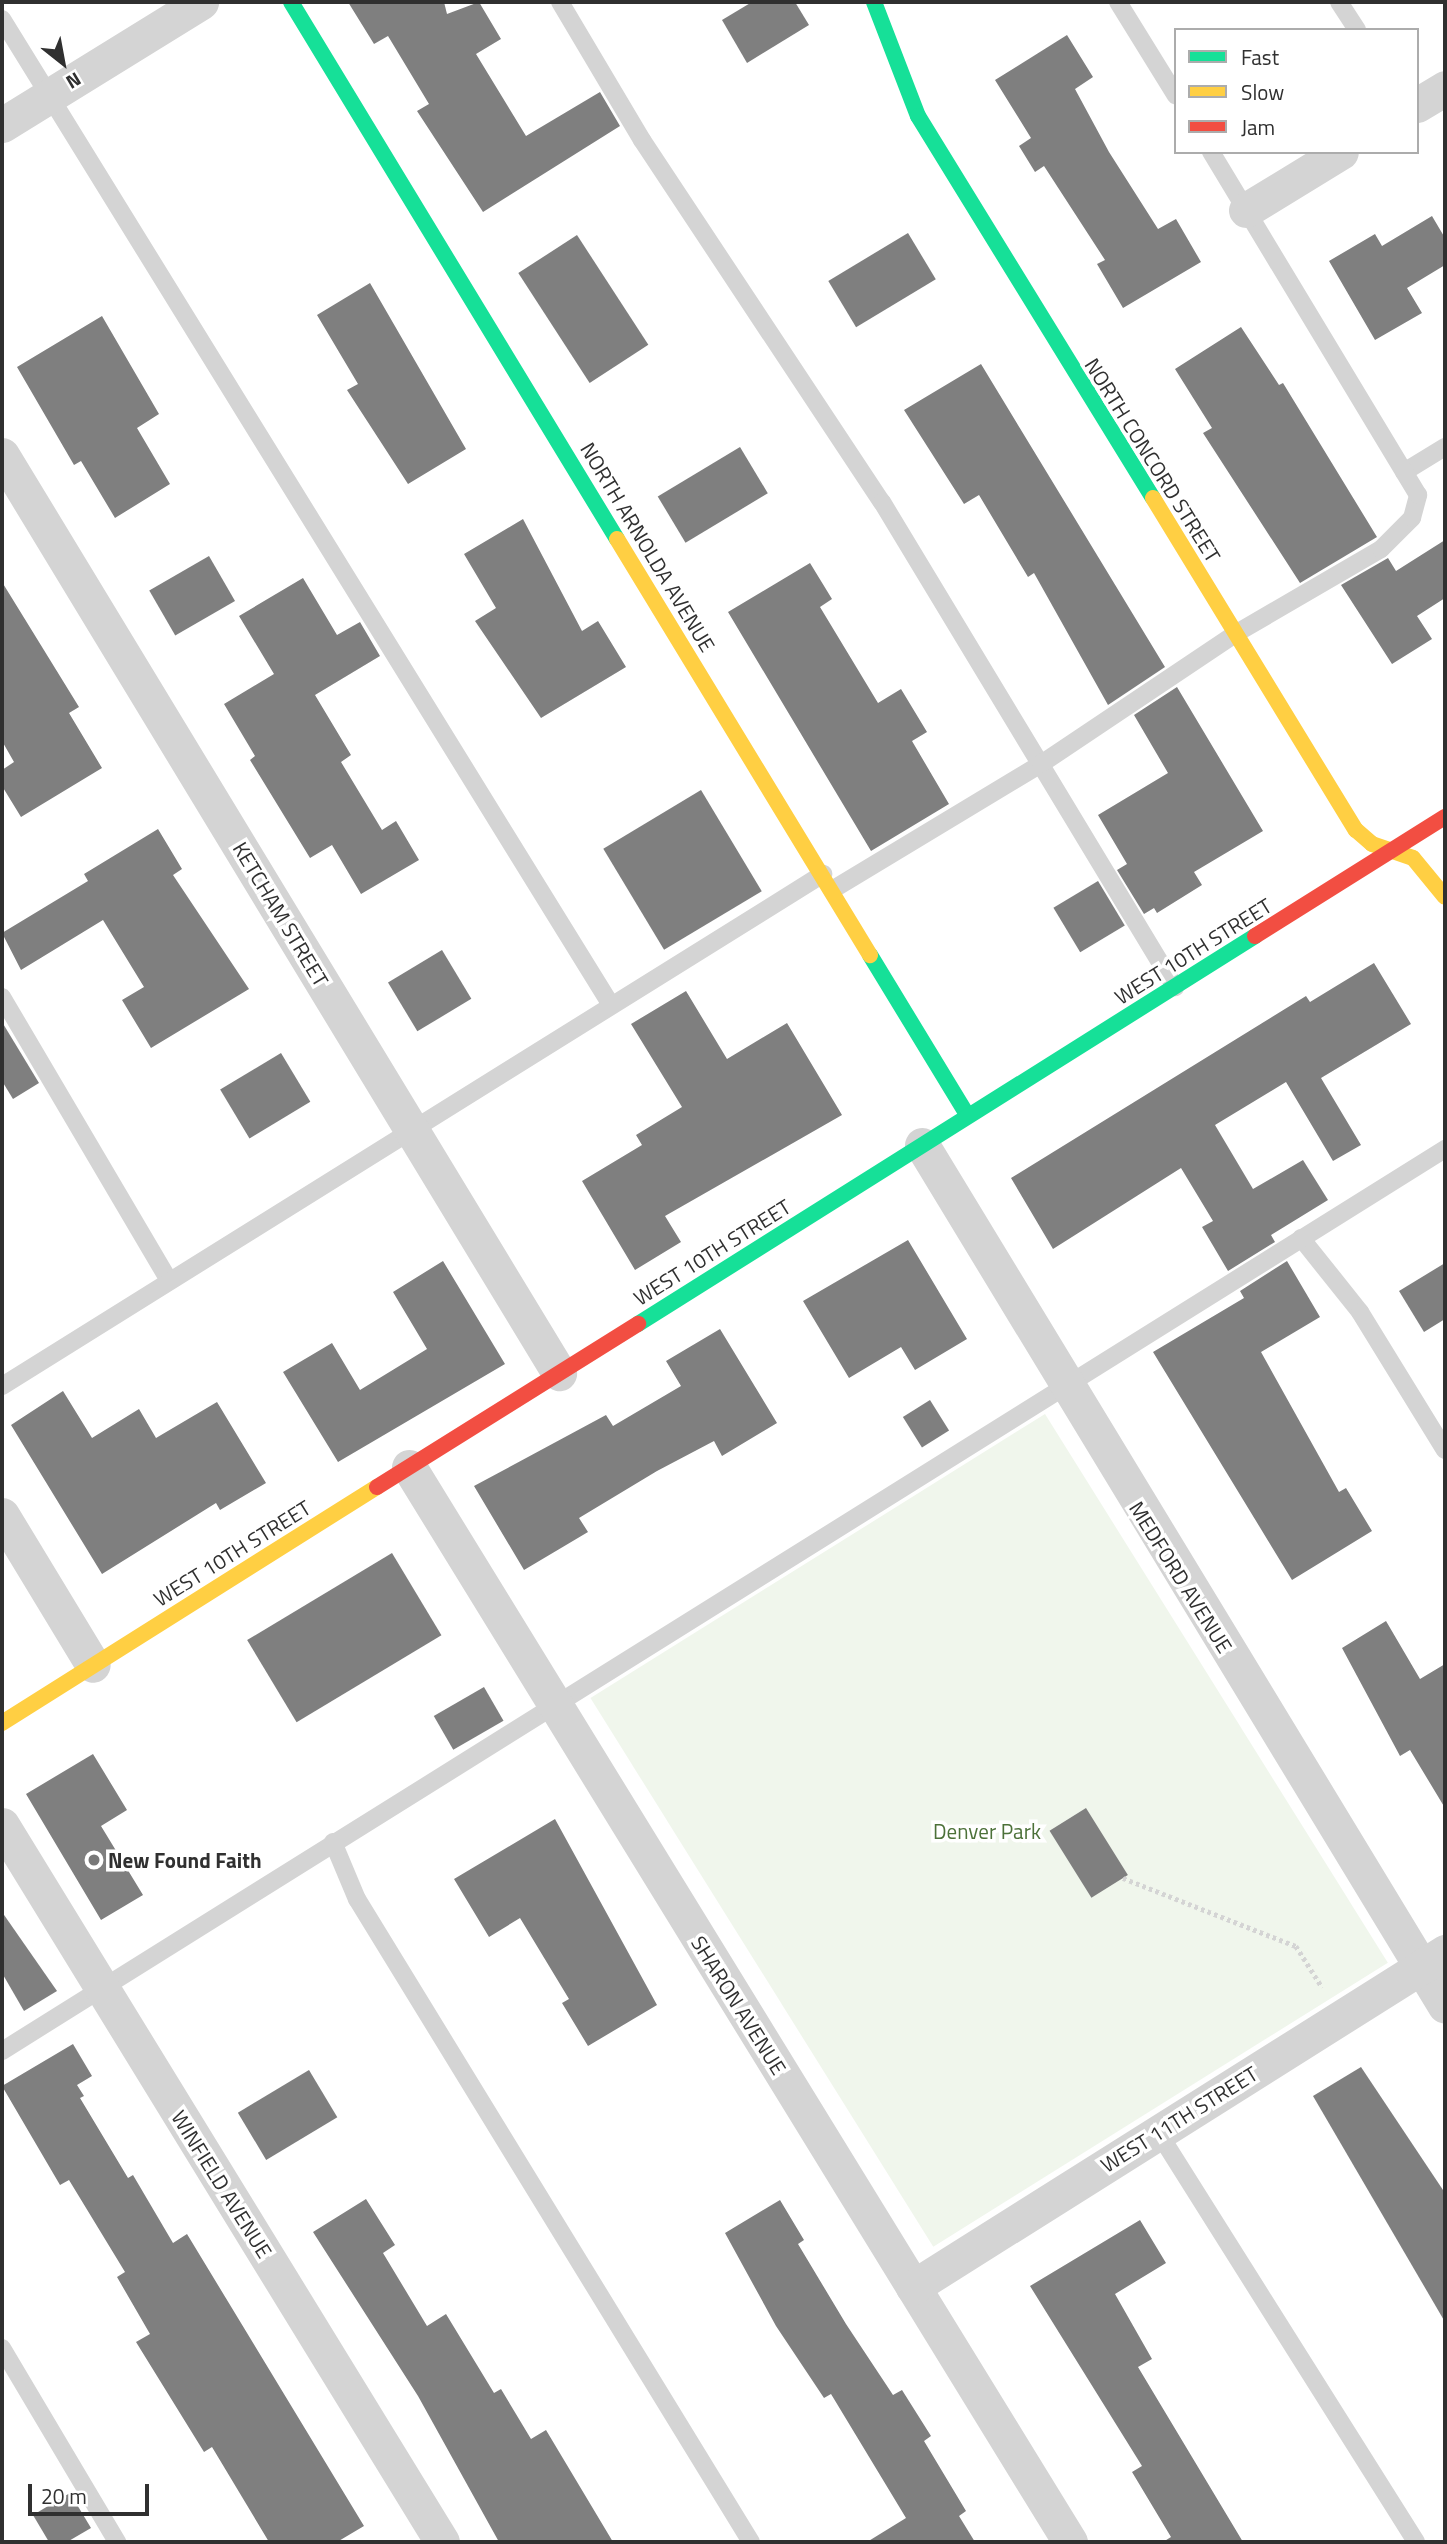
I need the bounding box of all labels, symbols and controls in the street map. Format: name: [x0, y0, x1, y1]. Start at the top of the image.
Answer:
north arrow: [28, 28, 98, 98]
legend: [1174, 28, 1419, 154]
text: Fast: [1241, 41, 1279, 73]
text: N: [61, 66, 87, 97]
text: Slow: [1241, 76, 1284, 108]
text: Jam: [1241, 111, 1275, 143]
street label: NORTH CONCORD STREET: [1080, 353, 1226, 567]
street label: NORTH ARNOLDA AVENUE: [575, 438, 721, 656]
street label: KETCHAM STREET: [228, 837, 334, 991]
street label: WEST 10TH STREET: [1110, 893, 1276, 1009]
street label: WEST 10TH STREET: [629, 1194, 795, 1310]
street label: WEST 10TH STREET: [149, 1495, 315, 1611]
street label: MEDFORD AVENUE: [1124, 1497, 1238, 1657]
park label: Denver Park: [933, 1818, 1041, 1844]
place label: New Found Faith: [108, 1847, 262, 1873]
marker: New Found Faith: [86, 1852, 102, 1868]
street label: SHARON AVENUE: [686, 1931, 792, 2079]
street label: WEST 11TH STREET: [1096, 2061, 1262, 2177]
street label: WINFIELD AVENUE: [167, 2106, 277, 2262]
scale bar: [32, 2470, 152, 2514]
text: 20 m: [41, 2480, 87, 2512]

